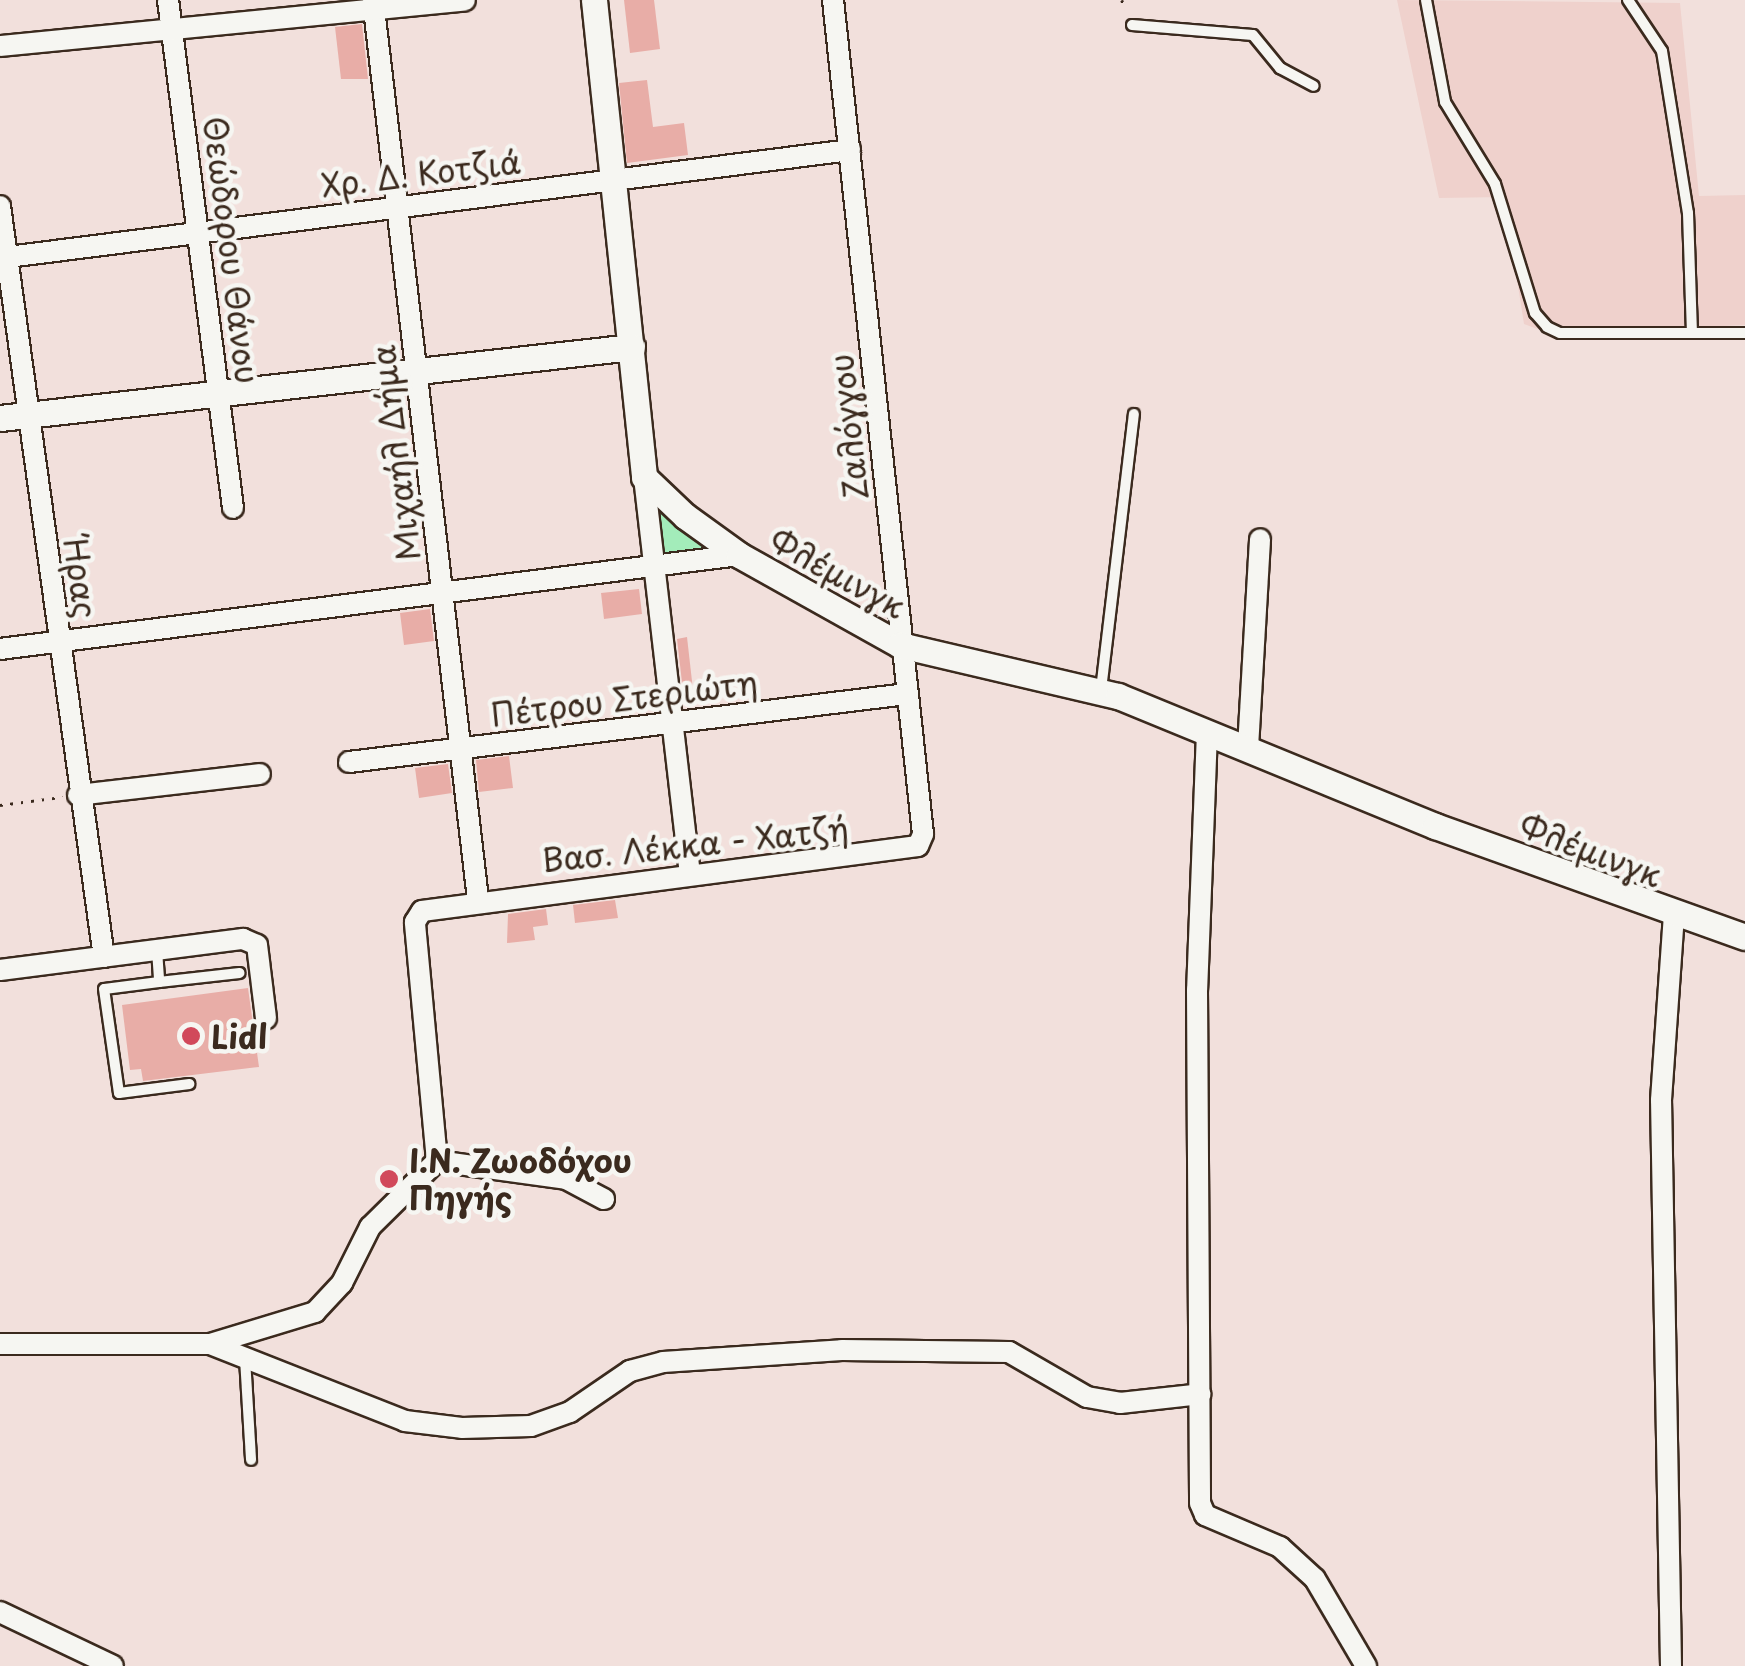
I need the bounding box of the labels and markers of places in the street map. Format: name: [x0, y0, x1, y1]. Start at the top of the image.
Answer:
place label: Lidl: [211, 1017, 268, 1055]
marker: Lidl: [180, 1025, 202, 1047]
place label: Ι.Ν. Ζωοδόχου Πηγής: [409, 1142, 633, 1217]
marker: Ι.Ν. Ζωοδόχου Πηγής: [378, 1168, 400, 1190]

